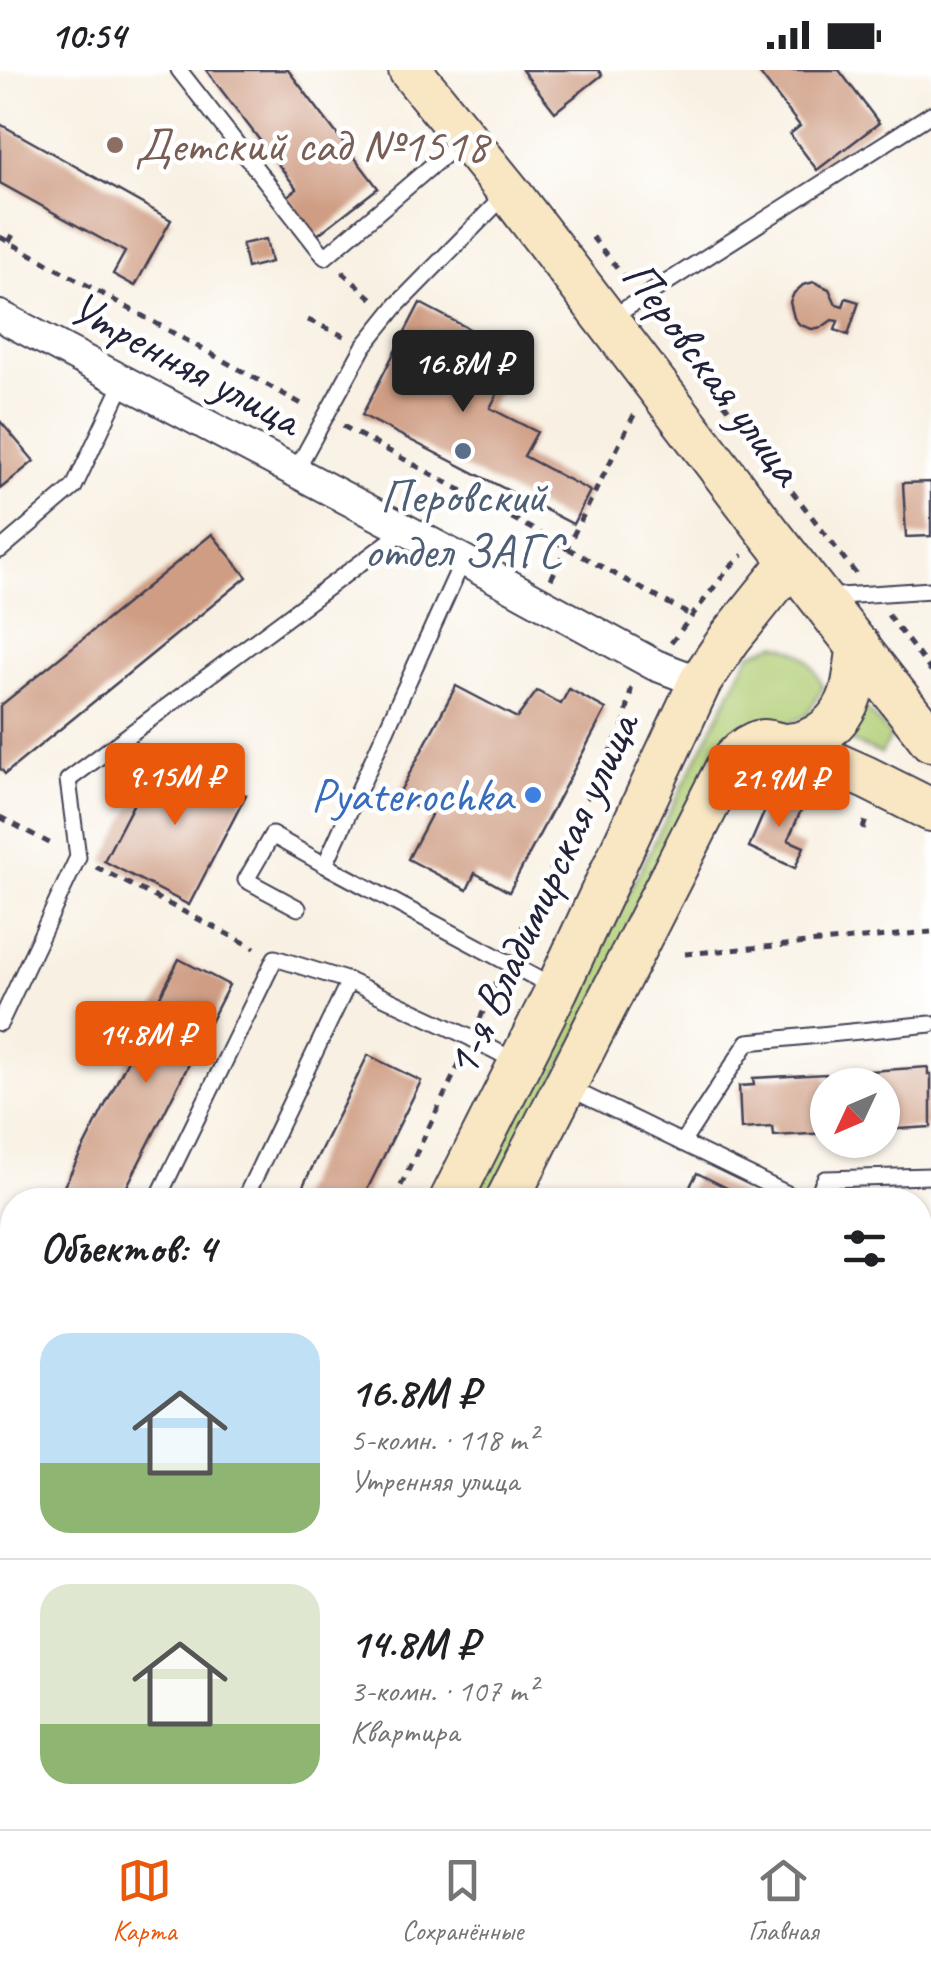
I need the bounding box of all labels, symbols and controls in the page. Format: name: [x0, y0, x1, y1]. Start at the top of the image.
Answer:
text: 10:54: [50, 12, 125, 59]
place label: Детский сад №1518: [135, 115, 492, 175]
marker: Детский сад №1518: [104, 134, 126, 156]
street label: Перовская улица: [609, 248, 819, 499]
street label: Утренняя улица: [59, 277, 315, 451]
pin: 16.8M ₽: [371, 330, 555, 415]
text: 16.8M ₽: [414, 342, 512, 383]
marker: Перовский отдел ЗАГС: [452, 440, 474, 462]
place label: Перовский отдел ЗАГС: [364, 466, 567, 581]
street label: 1-я Владимирская улица: [431, 700, 653, 1086]
pin: 9.15M ₽: [83, 743, 267, 828]
pin: 21.9M ₽: [687, 745, 871, 830]
text: 9.15M ₽: [127, 755, 223, 796]
text: 21.9M ₽: [731, 757, 827, 798]
place label: Pyaterochka: [311, 765, 516, 825]
marker: Pyaterochka: [522, 784, 544, 806]
pin: 14.8M ₽: [54, 1001, 238, 1086]
text: 14.8M ₽: [97, 1013, 195, 1054]
north arrow: [810, 1068, 900, 1158]
map controls: [810, 1068, 900, 1158]
icon: filters: [837, 1221, 892, 1276]
text: Объектов: 4: [40, 1222, 216, 1275]
text: 16.8M ₽: [350, 1366, 478, 1419]
icon: home: [120, 1373, 240, 1493]
text: 5-комн. · 118 m²: [350, 1419, 537, 1460]
text: Утренняя улица: [350, 1460, 519, 1501]
text: 14.8M ₽: [350, 1617, 478, 1670]
icon: home: [120, 1624, 240, 1744]
text: 3-комн. · 107 m²: [350, 1670, 537, 1711]
text: Квартира: [350, 1711, 459, 1752]
tab: Карта: [113, 1853, 177, 1948]
tab: Сохранённые: [402, 1853, 523, 1948]
tab: Главная: [748, 1853, 818, 1948]

